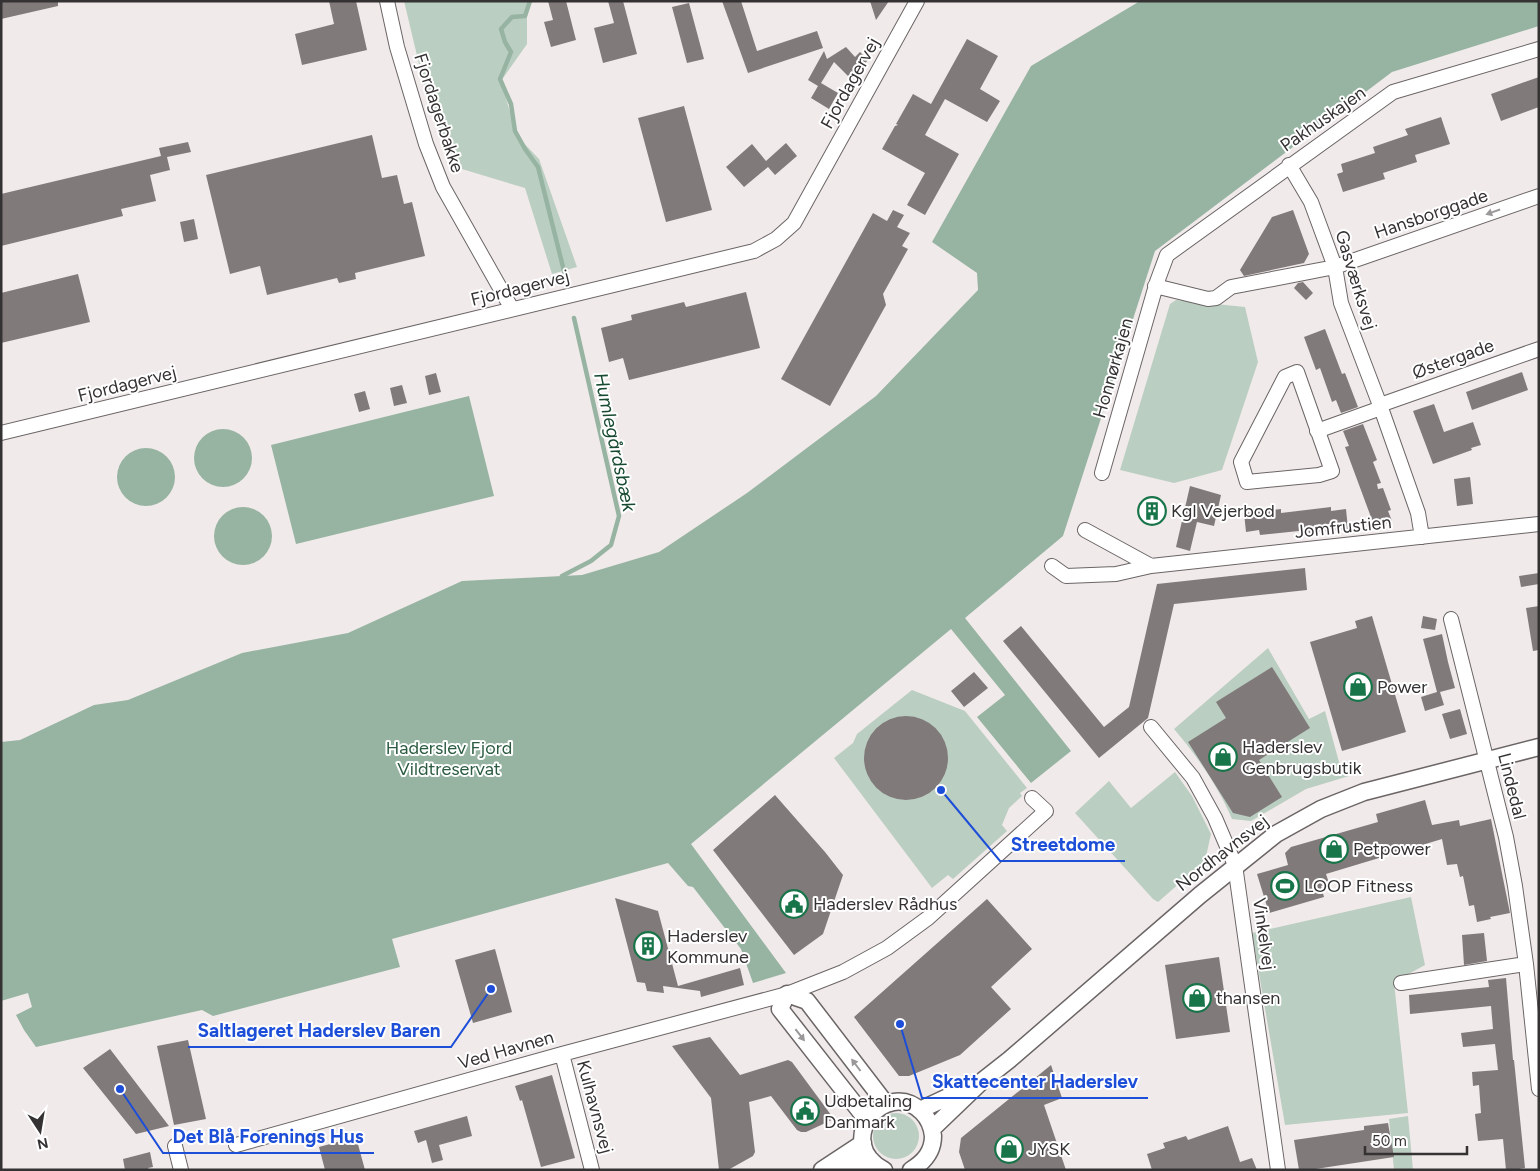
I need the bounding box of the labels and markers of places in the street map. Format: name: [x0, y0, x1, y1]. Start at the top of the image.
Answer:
building icon: Kgl Vejerbod: [1137, 496, 1167, 526]
place label: Kgl Vejerbod: [1171, 500, 1275, 522]
shop icon: Power: [1343, 672, 1373, 702]
place label: Power: [1377, 676, 1427, 698]
place label: Haderslev Genbrugsbutik: [1242, 736, 1362, 779]
shop icon: Haderslev Genbrugsbutik: [1208, 742, 1238, 772]
callout: Streetdome: [1000, 827, 1125, 861]
shop icon: Petpower: [1319, 834, 1349, 864]
place label: Petpower: [1353, 838, 1431, 860]
sports icon: LOOP Fitness: [1270, 871, 1300, 901]
place label: LOOP Fitness: [1304, 875, 1413, 897]
public building icon: Haderslev Rådhus: [779, 889, 809, 919]
place label: Haderslev Rådhus: [813, 893, 957, 915]
place label: Haderslev Kommune: [667, 925, 749, 968]
building icon: Haderslev Kommune: [633, 931, 663, 961]
shop icon: thansen: [1182, 983, 1212, 1013]
place label: thansen: [1216, 987, 1280, 1009]
callout: Saltlageret Haderslev Baren: [188, 1013, 451, 1047]
callout: Skattecenter Haderslev: [922, 1064, 1148, 1098]
place label: Udbetaling Danmark: [824, 1090, 912, 1133]
public building icon: Udbetaling Danmark: [790, 1096, 820, 1126]
callout: Det Blå Forenings Hus: [163, 1119, 374, 1153]
shop icon: JYSK: [994, 1134, 1024, 1164]
place label: JYSK: [1028, 1138, 1070, 1160]

